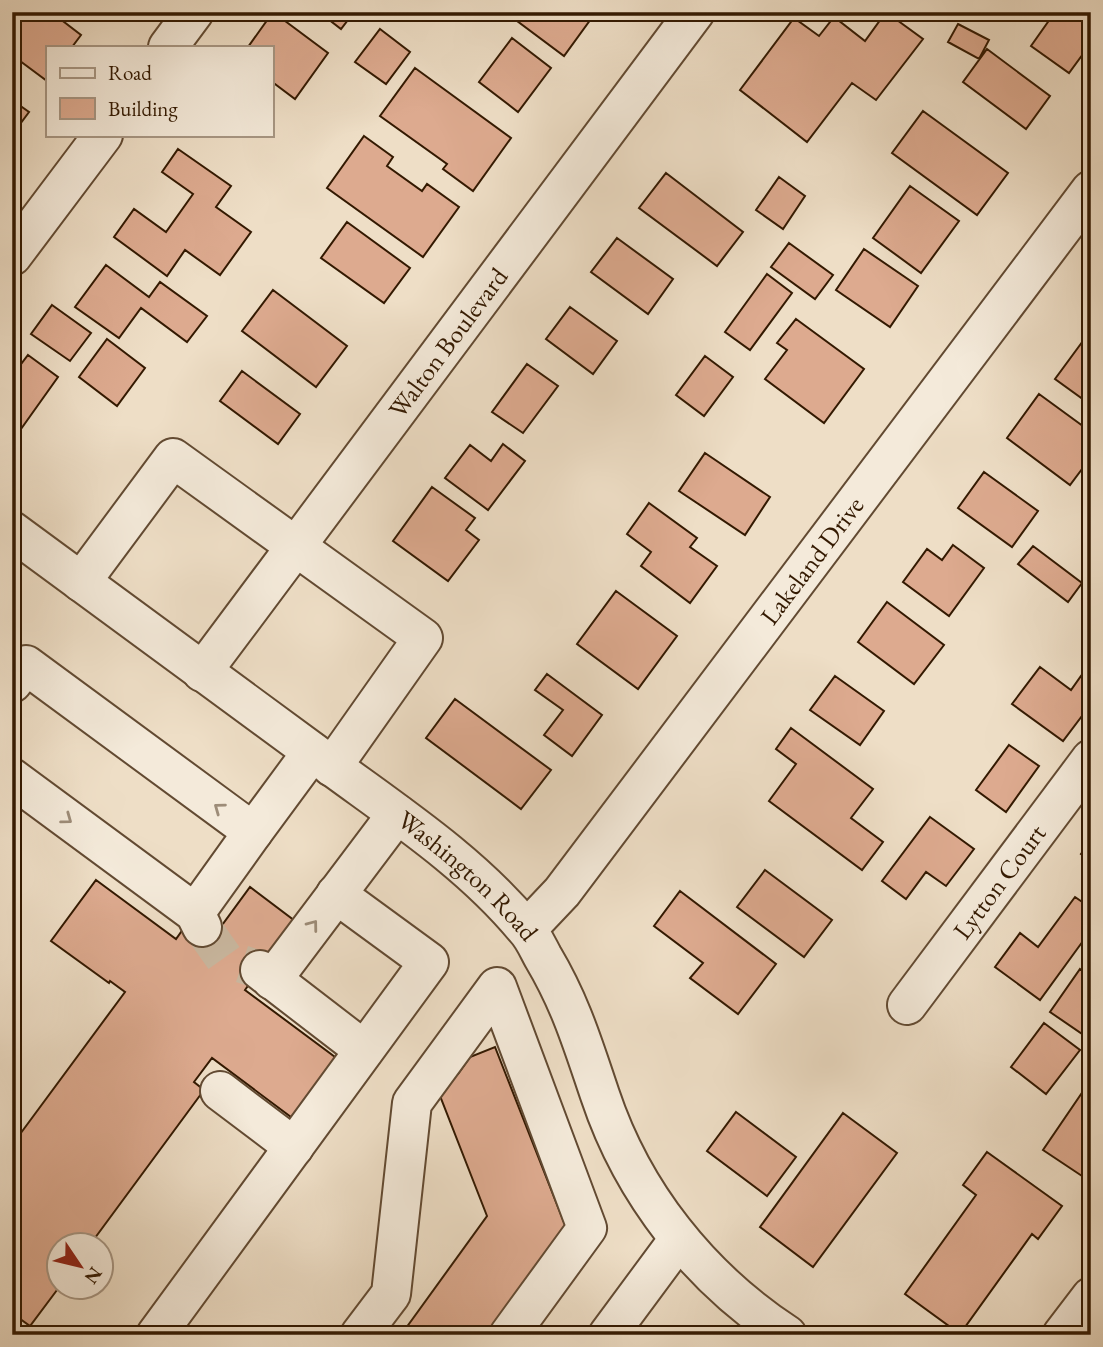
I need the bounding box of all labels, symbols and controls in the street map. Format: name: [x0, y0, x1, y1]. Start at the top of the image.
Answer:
legend: [46, 46, 273, 136]
text: Road: [108, 59, 152, 86]
text: Building: [108, 95, 178, 122]
street label: Walton Boulevard: [381, 260, 516, 425]
street label: Lakeland Drive: [752, 490, 871, 632]
one-way arrow: [214, 803, 227, 816]
street label: Washington Road: [391, 803, 546, 948]
one-way arrow: [59, 810, 72, 823]
street label: Lytton Court: [945, 817, 1053, 946]
one-way arrow: [305, 920, 318, 933]
north arrow: [46, 1232, 116, 1302]
text: N: [79, 1262, 108, 1289]

